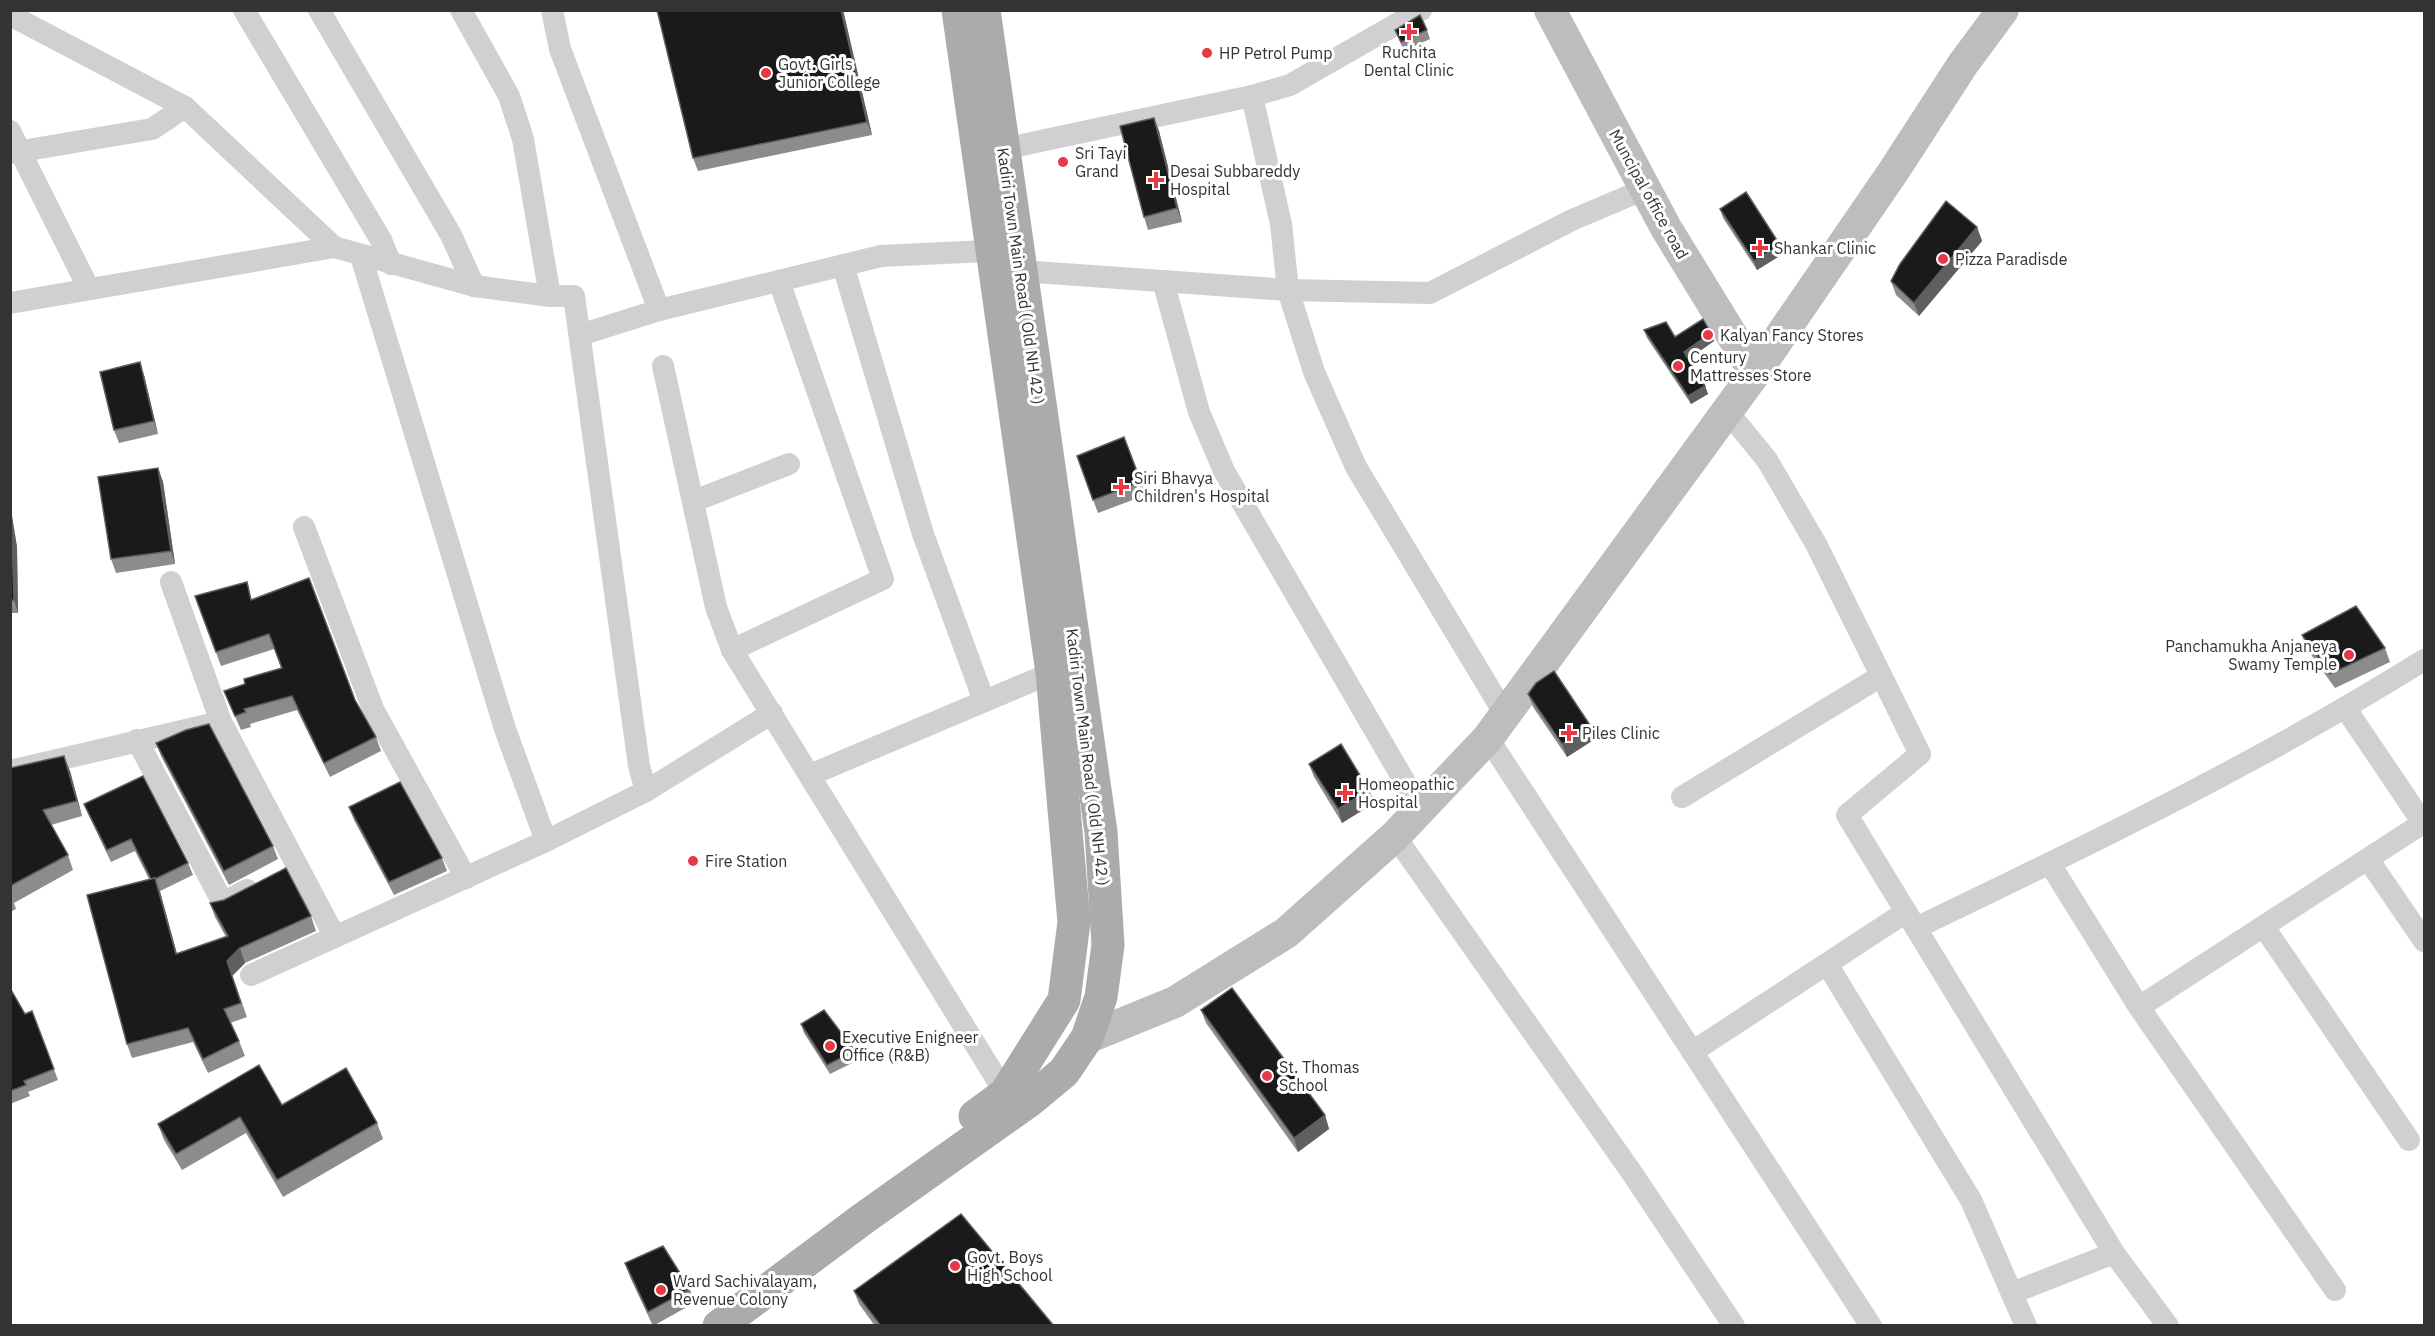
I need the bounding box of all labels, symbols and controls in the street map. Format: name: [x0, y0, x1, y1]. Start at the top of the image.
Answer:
marker: Ruchita Dental Clinic: [1400, 23, 1418, 41]
place label: Ruchita Dental Clinic: [1364, 42, 1454, 80]
place label: HP Petrol Pump: [1219, 43, 1332, 63]
marker: HP Petrol Pump: [1200, 46, 1214, 60]
place label: Govt. Girls Junior College: [778, 54, 881, 92]
marker: Govt. Girls Junior College: [759, 66, 773, 80]
street label: Muncipal office road: [1605, 126, 1693, 262]
place label: Sri Tayi Grand: [1075, 143, 1126, 181]
street label: Kadiri Town Main Road ( Old NH 42 ): [993, 146, 1049, 406]
marker: Sri Tayi Grand: [1056, 155, 1070, 169]
place label: Desai Subbareddy Hospital: [1170, 161, 1300, 199]
marker: Desai Subbareddy Hospital: [1147, 171, 1165, 189]
place label: Shankar Clinic: [1774, 238, 1876, 258]
marker: Shankar Clinic: [1751, 239, 1769, 257]
place label: Pizza Paradisde: [1955, 249, 2068, 269]
marker: Pizza Paradisde: [1936, 252, 1950, 266]
place label: Kalyan Fancy Stores: [1720, 325, 1864, 345]
marker: Kalyan Fancy Stores: [1701, 328, 1715, 342]
place label: Century Mattresses Store: [1690, 347, 1812, 385]
marker: Century Mattresses Store: [1671, 359, 1685, 373]
place label: Siri Bhavya Children's Hospital: [1134, 468, 1269, 506]
marker: Siri Bhavya Children's Hospital: [1112, 478, 1130, 496]
street label: Kadiri Town Main Road ( Old NH 42 ): [1062, 627, 1114, 887]
place label: Panchamukha Anjaneya Swamy Temple: [2165, 636, 2337, 674]
marker: Panchamukha Anjaneya Swamy Temple: [2342, 648, 2356, 662]
place label: Piles Clinic: [1582, 723, 1660, 743]
marker: Piles Clinic: [1560, 724, 1578, 742]
place label: Homeopathic Hospital: [1358, 774, 1455, 812]
marker: Homeopathic Hospital: [1336, 784, 1354, 802]
place label: Fire Station: [705, 851, 787, 871]
marker: Fire Station: [686, 854, 700, 868]
place label: Executive Enigneer Office (R&B): [842, 1027, 979, 1065]
marker: Executive Enigneer Office (R&B): [823, 1039, 837, 1053]
place label: St. Thomas School: [1279, 1057, 1360, 1095]
marker: St. Thomas School: [1260, 1069, 1274, 1083]
place label: Govt. Boys High School: [967, 1247, 1052, 1285]
marker: Govt. Boys High School: [948, 1259, 962, 1273]
place label: Ward Sachivalayam, Revenue Colony: [673, 1271, 817, 1309]
marker: Ward Sachivalayam, Revenue Colony: [654, 1283, 668, 1297]

